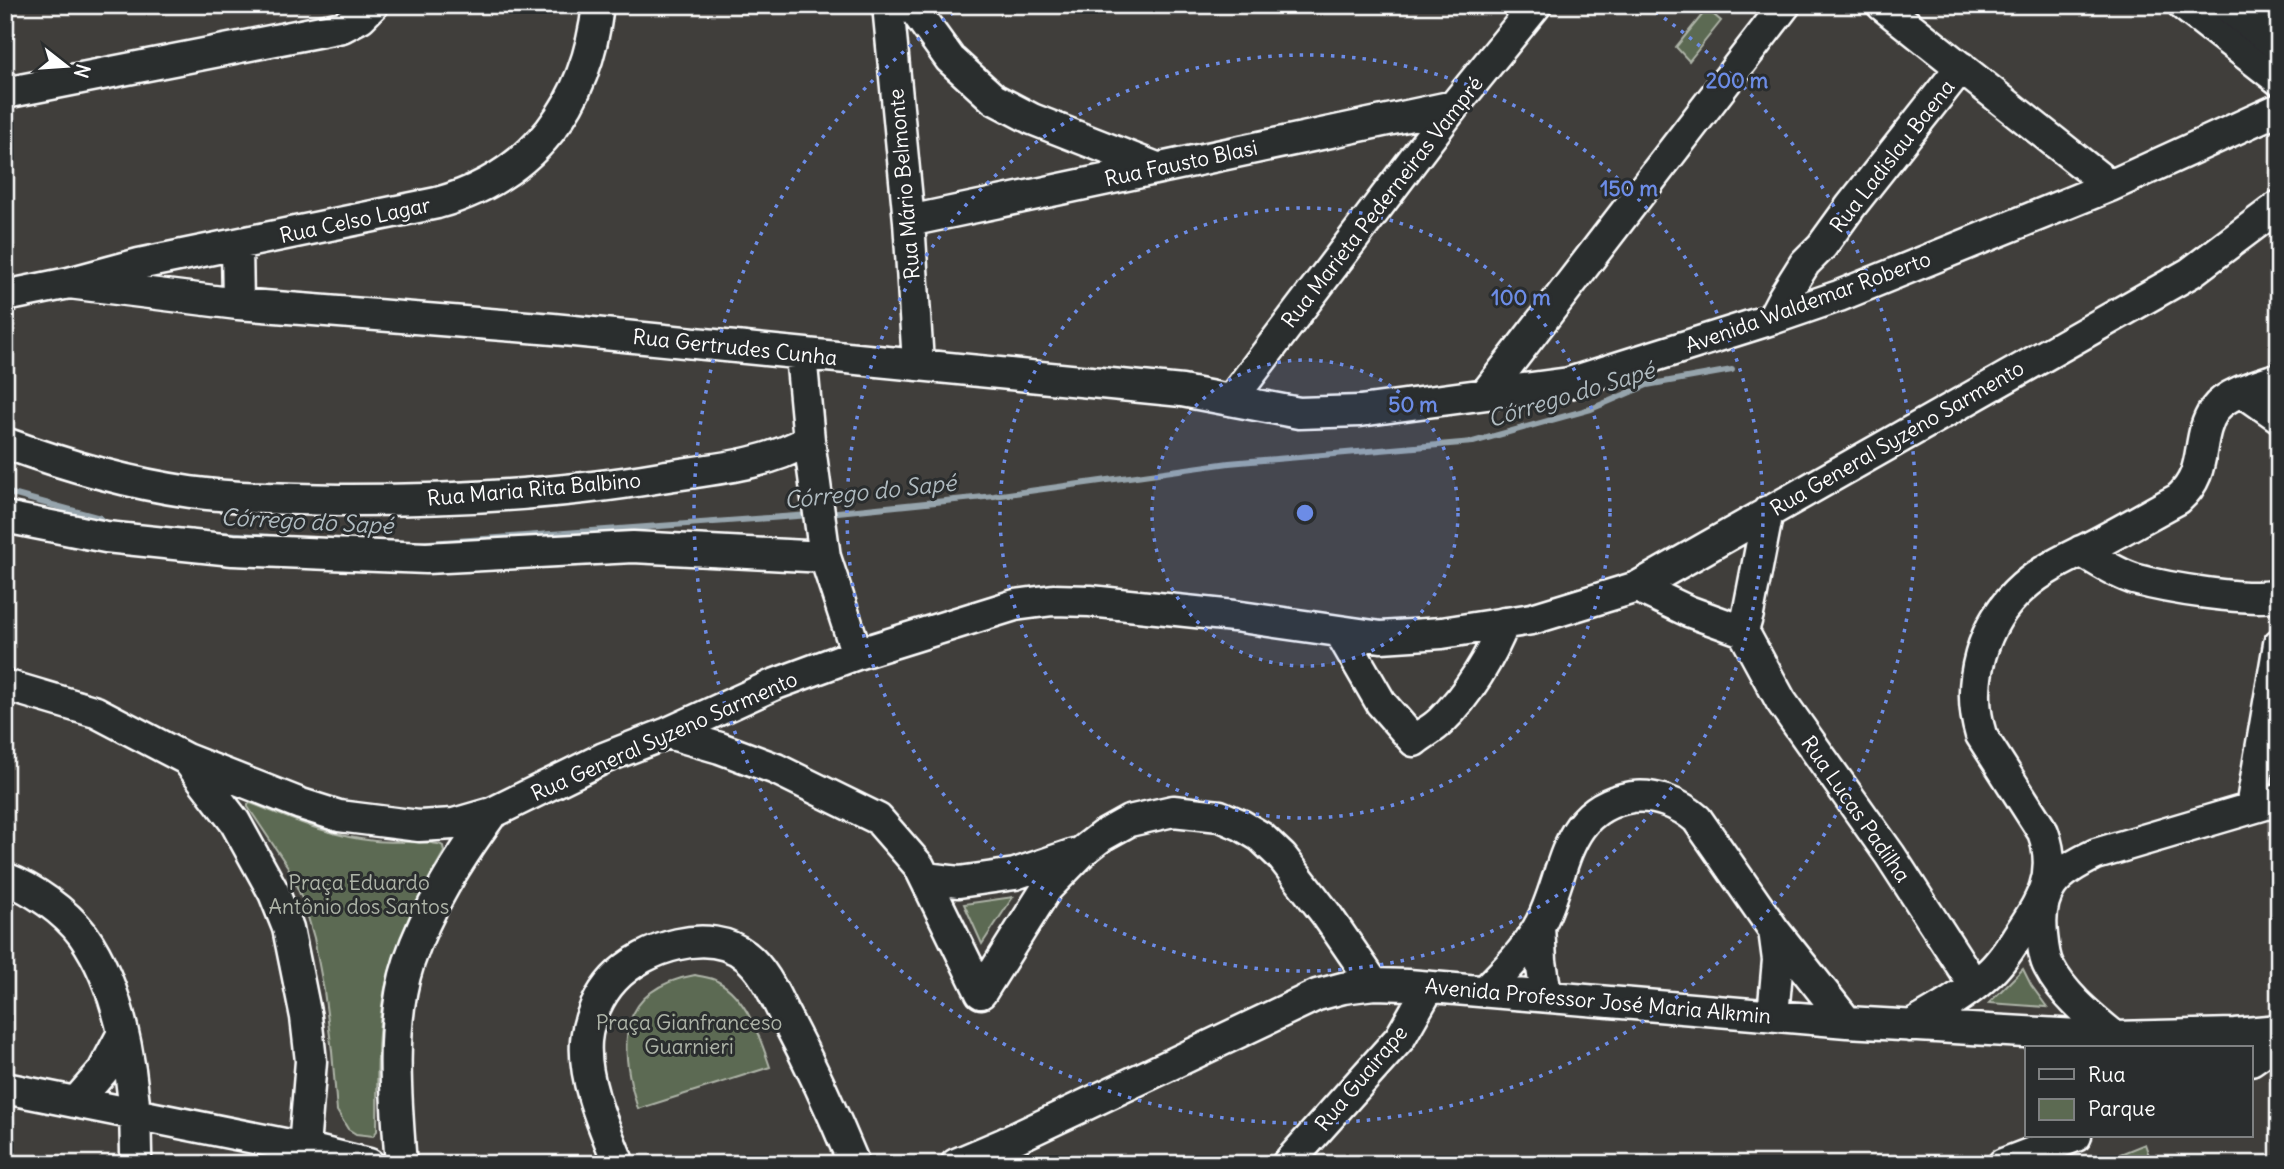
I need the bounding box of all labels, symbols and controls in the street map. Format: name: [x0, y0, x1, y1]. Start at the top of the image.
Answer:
north arrow: [32, 32, 102, 102]
text: N: [69, 61, 96, 81]
text: 200 m: [1706, 67, 1769, 94]
street label: Rua Marieta Pederneiras Vampré: [1275, 71, 1489, 333]
street label: Rua Ladislau Baena: [1824, 74, 1960, 238]
street label: Rua Mário Belmonte: [882, 87, 926, 281]
street label: Rua Fausto Blasi: [1102, 134, 1260, 192]
text: 150 m: [1600, 175, 1658, 202]
street label: Rua Celso Lagar: [277, 191, 433, 249]
street label: Avenida Waldemar Roberto: [1682, 245, 1934, 359]
text: 100 m: [1491, 284, 1551, 311]
street label: Rua Gertrudes Cunha: [631, 323, 839, 371]
water label: Córrego do Sapé: [1484, 354, 1659, 433]
street label: Rua General Syzeno Sarmento: [1765, 354, 2029, 522]
text: 50 m: [1388, 391, 1438, 418]
street label: Rua Maria Rita Balbino: [426, 466, 642, 512]
water label: Córrego do Sapé: [783, 467, 959, 514]
centre of rings: [1293, 501, 1317, 525]
water label: Córrego do Sapé: [220, 502, 396, 540]
street label: Rua General Syzeno Sarmento: [527, 665, 801, 807]
street label: Rua Lucas Padilha: [1795, 731, 1917, 887]
park label: Praça Eduardo Antônio dos Santos: [269, 869, 449, 920]
street label: Avenida Professor José Maria Alkmin: [1424, 972, 1772, 1030]
park label: Praça Gianfranceso Guarnieri: [596, 1009, 782, 1060]
street label: Rua Guairape: [1309, 1020, 1413, 1136]
legend: [2025, 1046, 2252, 1138]
text: Rua: [2088, 1061, 2125, 1088]
text: Parque: [2088, 1095, 2156, 1122]

